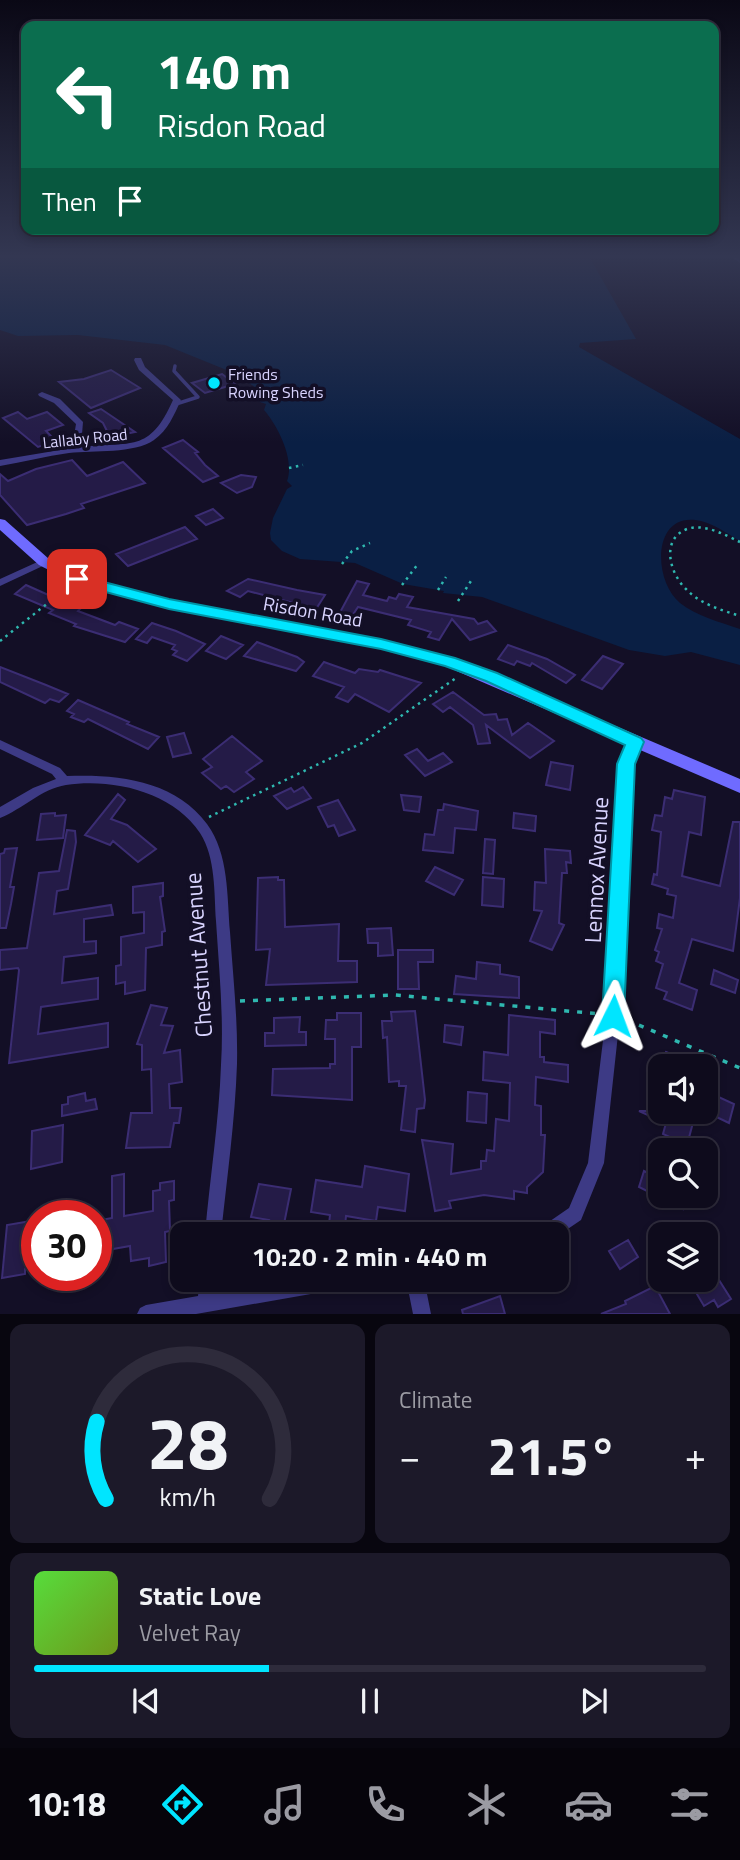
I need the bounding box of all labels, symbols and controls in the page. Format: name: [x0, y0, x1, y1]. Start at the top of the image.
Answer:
text: 140 m: [157, 33, 291, 108]
icon: left: [42, 49, 133, 140]
text: Risdon Road: [157, 101, 326, 149]
text: Then: [42, 182, 97, 221]
icon: arrive: [111, 182, 149, 220]
place label: Friends Rowing Sheds: [228, 362, 323, 404]
marker: Friends Rowing Sheds: [206, 375, 222, 391]
street label: Lallaby Road: [41, 422, 129, 454]
pin: [47, 549, 107, 609]
icon: arrive: [58, 560, 96, 598]
street label: Risdon Road: [261, 588, 365, 634]
street label: Lennox Avenue: [575, 796, 617, 944]
street label: Chestnut Avenue: [175, 872, 221, 1038]
position arrow: [576, 979, 650, 1053]
map controls: [648, 1054, 718, 1292]
button: sound: [648, 1054, 718, 1124]
button: search: [648, 1138, 718, 1208]
speed limit sign: 30: [21, 1200, 112, 1291]
button: layers: [648, 1222, 718, 1292]
text: 10:20 · 2 min · 440 m: [252, 1237, 487, 1276]
text: Climate: [399, 1382, 472, 1417]
text: 28: [147, 1388, 228, 1498]
text: 21.5°: [488, 1416, 617, 1495]
text: −: [399, 1427, 420, 1485]
text: +: [685, 1427, 706, 1485]
text: km/h: [159, 1478, 216, 1516]
text: Static Love: [139, 1576, 261, 1615]
text: Velvet Ray: [139, 1615, 241, 1650]
icon: previous: [127, 1682, 165, 1720]
icon: pause: [351, 1682, 389, 1720]
icon: next: [575, 1682, 613, 1720]
text: 10:18: [26, 1780, 106, 1828]
icon: directions: [158, 1780, 207, 1829]
icon: music: [260, 1780, 309, 1829]
icon: phone: [361, 1780, 410, 1829]
icon: climate: [462, 1780, 511, 1829]
icon: car: [564, 1780, 613, 1829]
icon: filters: [665, 1780, 714, 1829]

